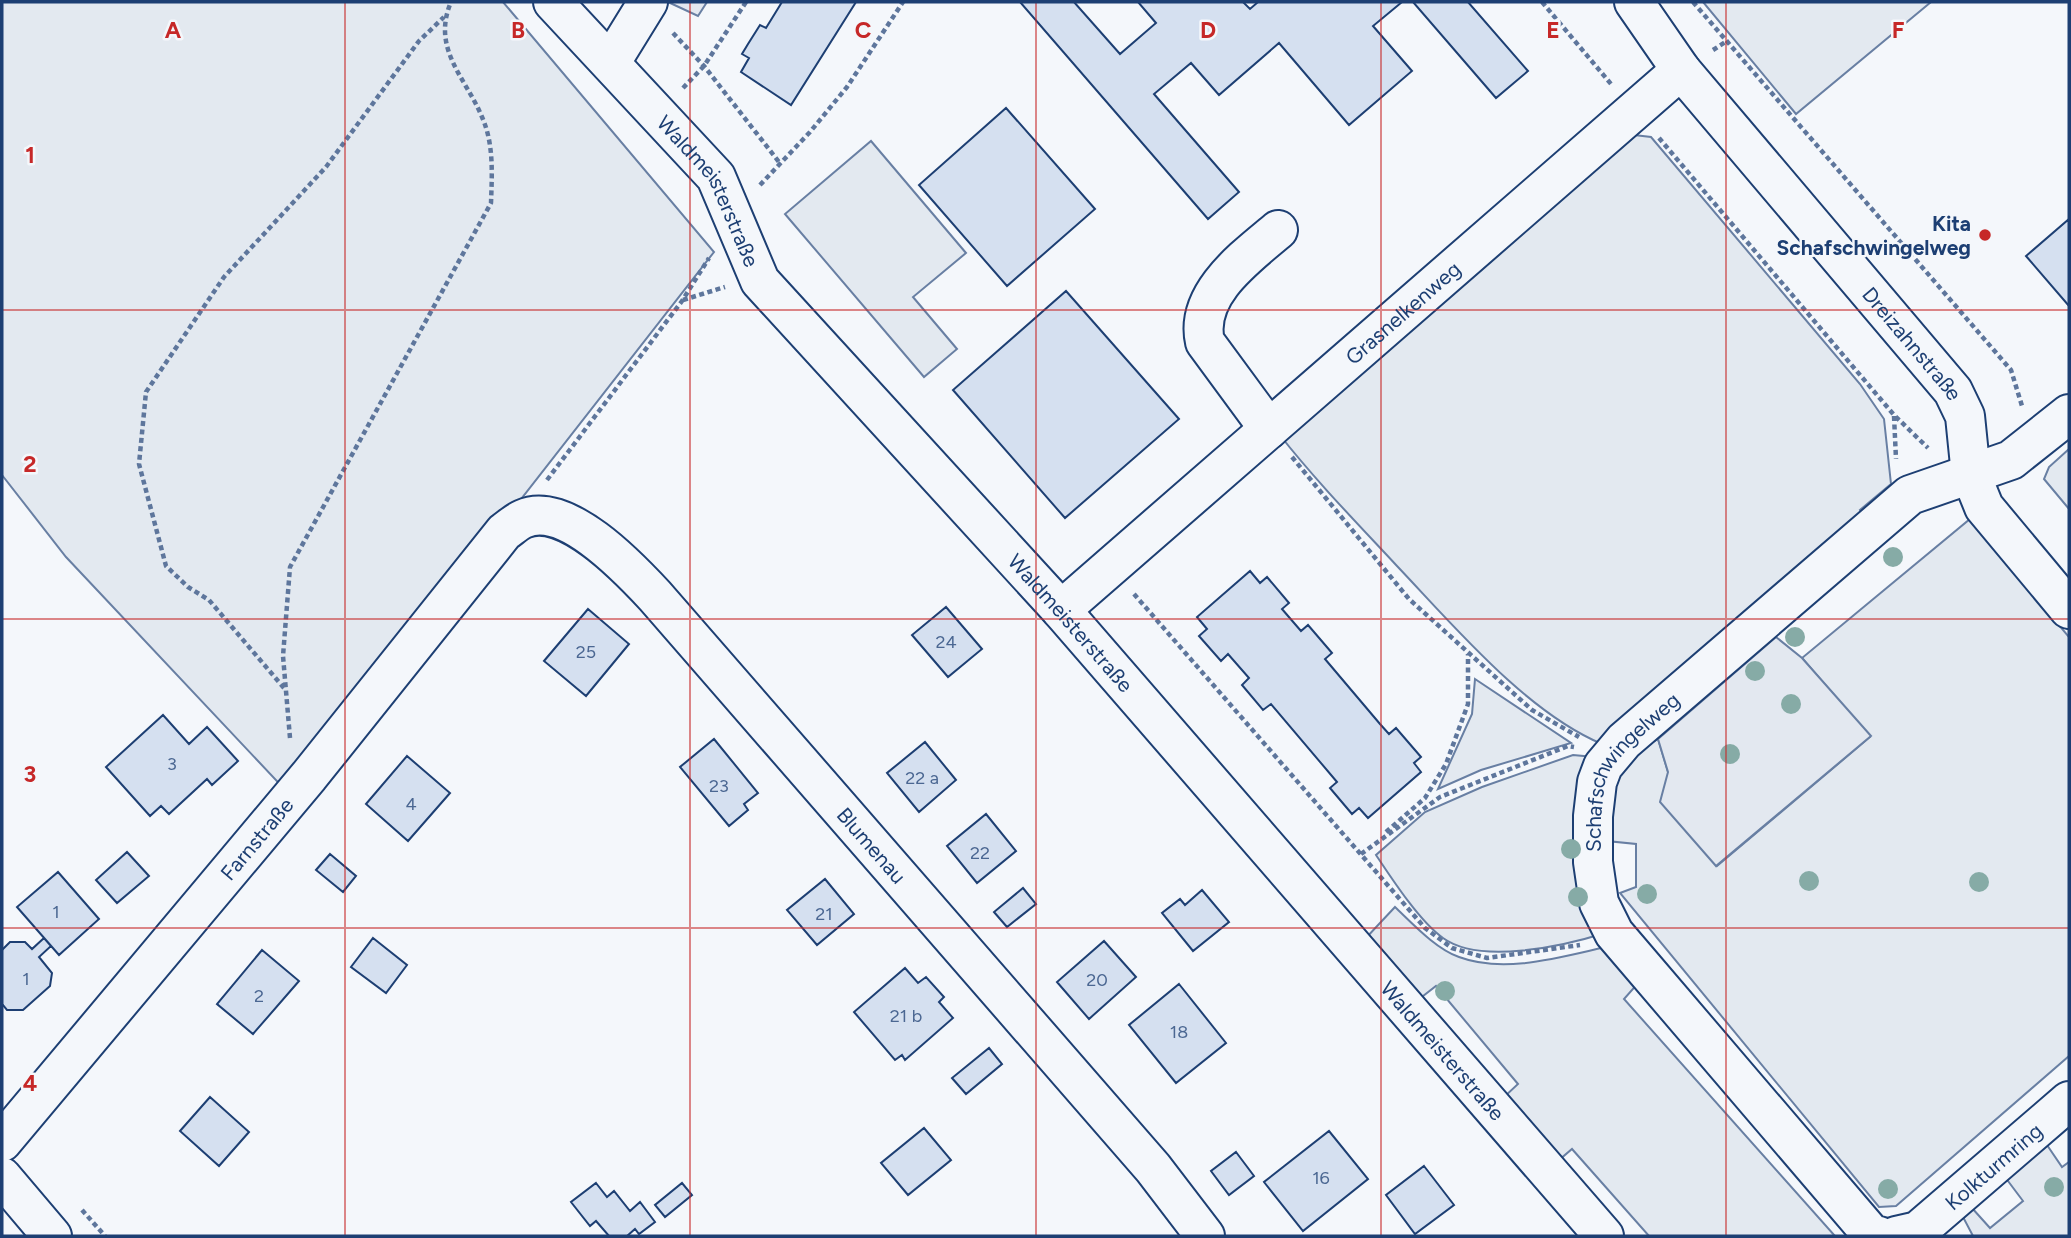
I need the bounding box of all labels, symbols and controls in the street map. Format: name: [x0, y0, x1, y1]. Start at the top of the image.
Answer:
text: A: [165, 16, 182, 44]
text: B: [511, 16, 525, 44]
text: C: [855, 16, 872, 44]
text: D: [1200, 16, 1216, 44]
text: E: [1546, 16, 1560, 44]
text: F: [1892, 16, 1905, 44]
street label: Waldmeisterstraße: [652, 110, 765, 270]
text: 1: [25, 141, 35, 169]
place label: Kita Schafschwingelweg: [1777, 211, 1971, 260]
marker: Kita Schafschwingelweg: [1977, 227, 1993, 243]
street label: Grasnelkenweg: [1340, 256, 1465, 369]
street label: Dreizahnstraße: [1857, 281, 1968, 404]
text: 2: [23, 450, 37, 478]
street label: Waldmeisterstraße: [1003, 548, 1139, 697]
house number: 24: [935, 631, 957, 653]
house number: 25: [576, 641, 596, 663]
street label: Schafschwingelweg: [1581, 687, 1684, 852]
house number: 3: [167, 753, 177, 775]
text: 3: [24, 760, 36, 788]
house number: 22 a: [905, 767, 939, 789]
house number: 23: [709, 775, 729, 797]
street label: Farnstraße: [215, 792, 298, 885]
house number: 4: [405, 793, 417, 815]
street label: Blumenau: [832, 802, 912, 888]
house number: 22: [970, 842, 990, 864]
house number: 1: [52, 901, 60, 923]
house number: 21: [815, 903, 833, 925]
house number: 1: [22, 968, 30, 990]
house number: 20: [1086, 969, 1108, 991]
street label: Waldmeisterstraße: [1376, 976, 1510, 1125]
house number: 2: [254, 985, 264, 1007]
house number: 21 b: [890, 1005, 922, 1027]
house number: 18: [1170, 1021, 1188, 1043]
text: 4: [23, 1069, 37, 1097]
street label: Kolkturmring: [1940, 1117, 2047, 1215]
house number: 16: [1312, 1167, 1330, 1189]

